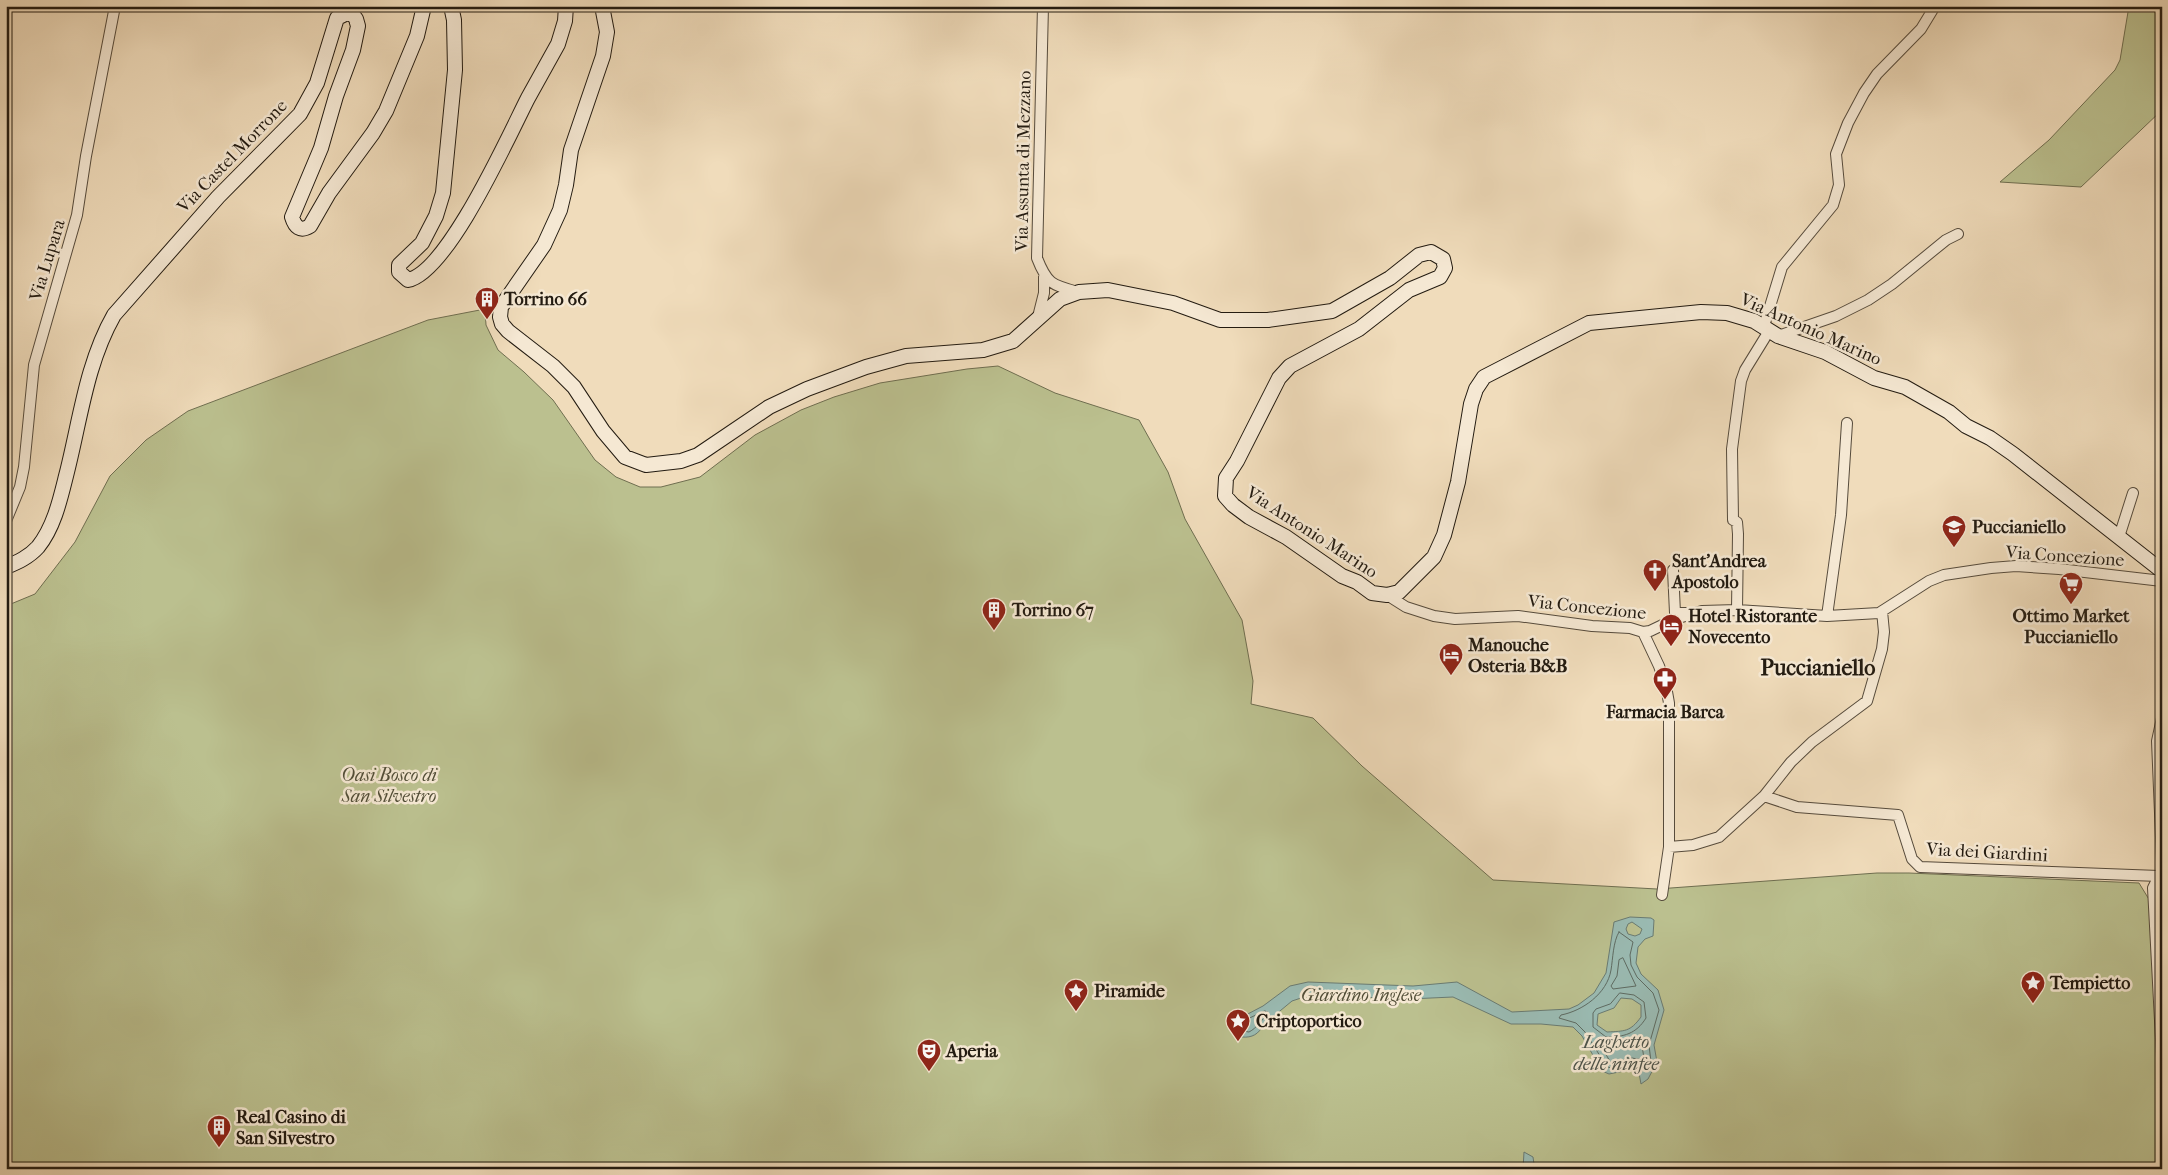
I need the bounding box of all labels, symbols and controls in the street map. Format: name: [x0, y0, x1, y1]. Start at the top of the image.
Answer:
street label: Via Assunta di Mezzano: [1011, 70, 1036, 253]
street label: Via Castel Morrone: [172, 95, 292, 218]
street label: Via Lupara: [25, 216, 70, 304]
building icon: Torrino 66: [474, 286, 500, 320]
street label: Via Antonio Marino: [1736, 288, 1885, 370]
place label: Torrino 66: [503, 289, 588, 310]
street label: Via Antonio Marino: [1241, 482, 1381, 583]
school or university icon: Puccianiello: [1941, 514, 1967, 548]
place label: Puccianiello: [1972, 517, 2066, 538]
street label: Via Concezione: [2004, 542, 2125, 571]
place label: Sant'Andrea Apostolo: [1671, 551, 1767, 593]
church icon: Sant'Andrea Apostolo: [1642, 558, 1668, 592]
supermarket icon: Ottimo Market Puccianiello: [2058, 571, 2084, 605]
street label: Via Concezione: [1526, 591, 1647, 624]
building icon: Torrino 67: [981, 597, 1007, 631]
place label: Torrino 67: [1011, 600, 1094, 621]
place label: Hotel Ristorante Novecento: [1688, 606, 1817, 648]
place label: Ottimo Market Puccianiello: [2013, 606, 2130, 648]
hotel icon: Hotel Ristorante Novecento: [1658, 613, 1684, 647]
place label: Manouche Osteria B&B: [1467, 635, 1568, 677]
hotel icon: Manouche Osteria B&B: [1438, 642, 1464, 676]
district label: Puccianiello: [1761, 655, 1875, 681]
pharmacy icon: Farmacia Barca: [1652, 666, 1678, 700]
place label: Farmacia Barca: [1605, 702, 1725, 723]
park label: Oasi Bosco di San Silvestro: [341, 765, 439, 807]
street label: Via dei Giardini: [1925, 839, 2049, 866]
place icon: Tempietto: [2020, 970, 2046, 1004]
place label: Tempietto: [2049, 973, 2130, 994]
place icon: Piramide: [1063, 978, 1089, 1012]
place label: Piramide: [1094, 981, 1165, 1002]
park label: Giardino Inglese: [1301, 985, 1422, 1006]
place icon: Criptoportico: [1225, 1008, 1251, 1042]
place label: Criptoportico: [1256, 1011, 1362, 1032]
water label: Laghetto delle ninfee: [1573, 1031, 1660, 1075]
theatre icon: Aperia: [916, 1038, 942, 1072]
place label: Aperia: [945, 1041, 998, 1062]
place label: Real Casino di San Silvestro: [236, 1107, 346, 1149]
building icon: Real Casino di San Silvestro: [206, 1114, 232, 1148]

